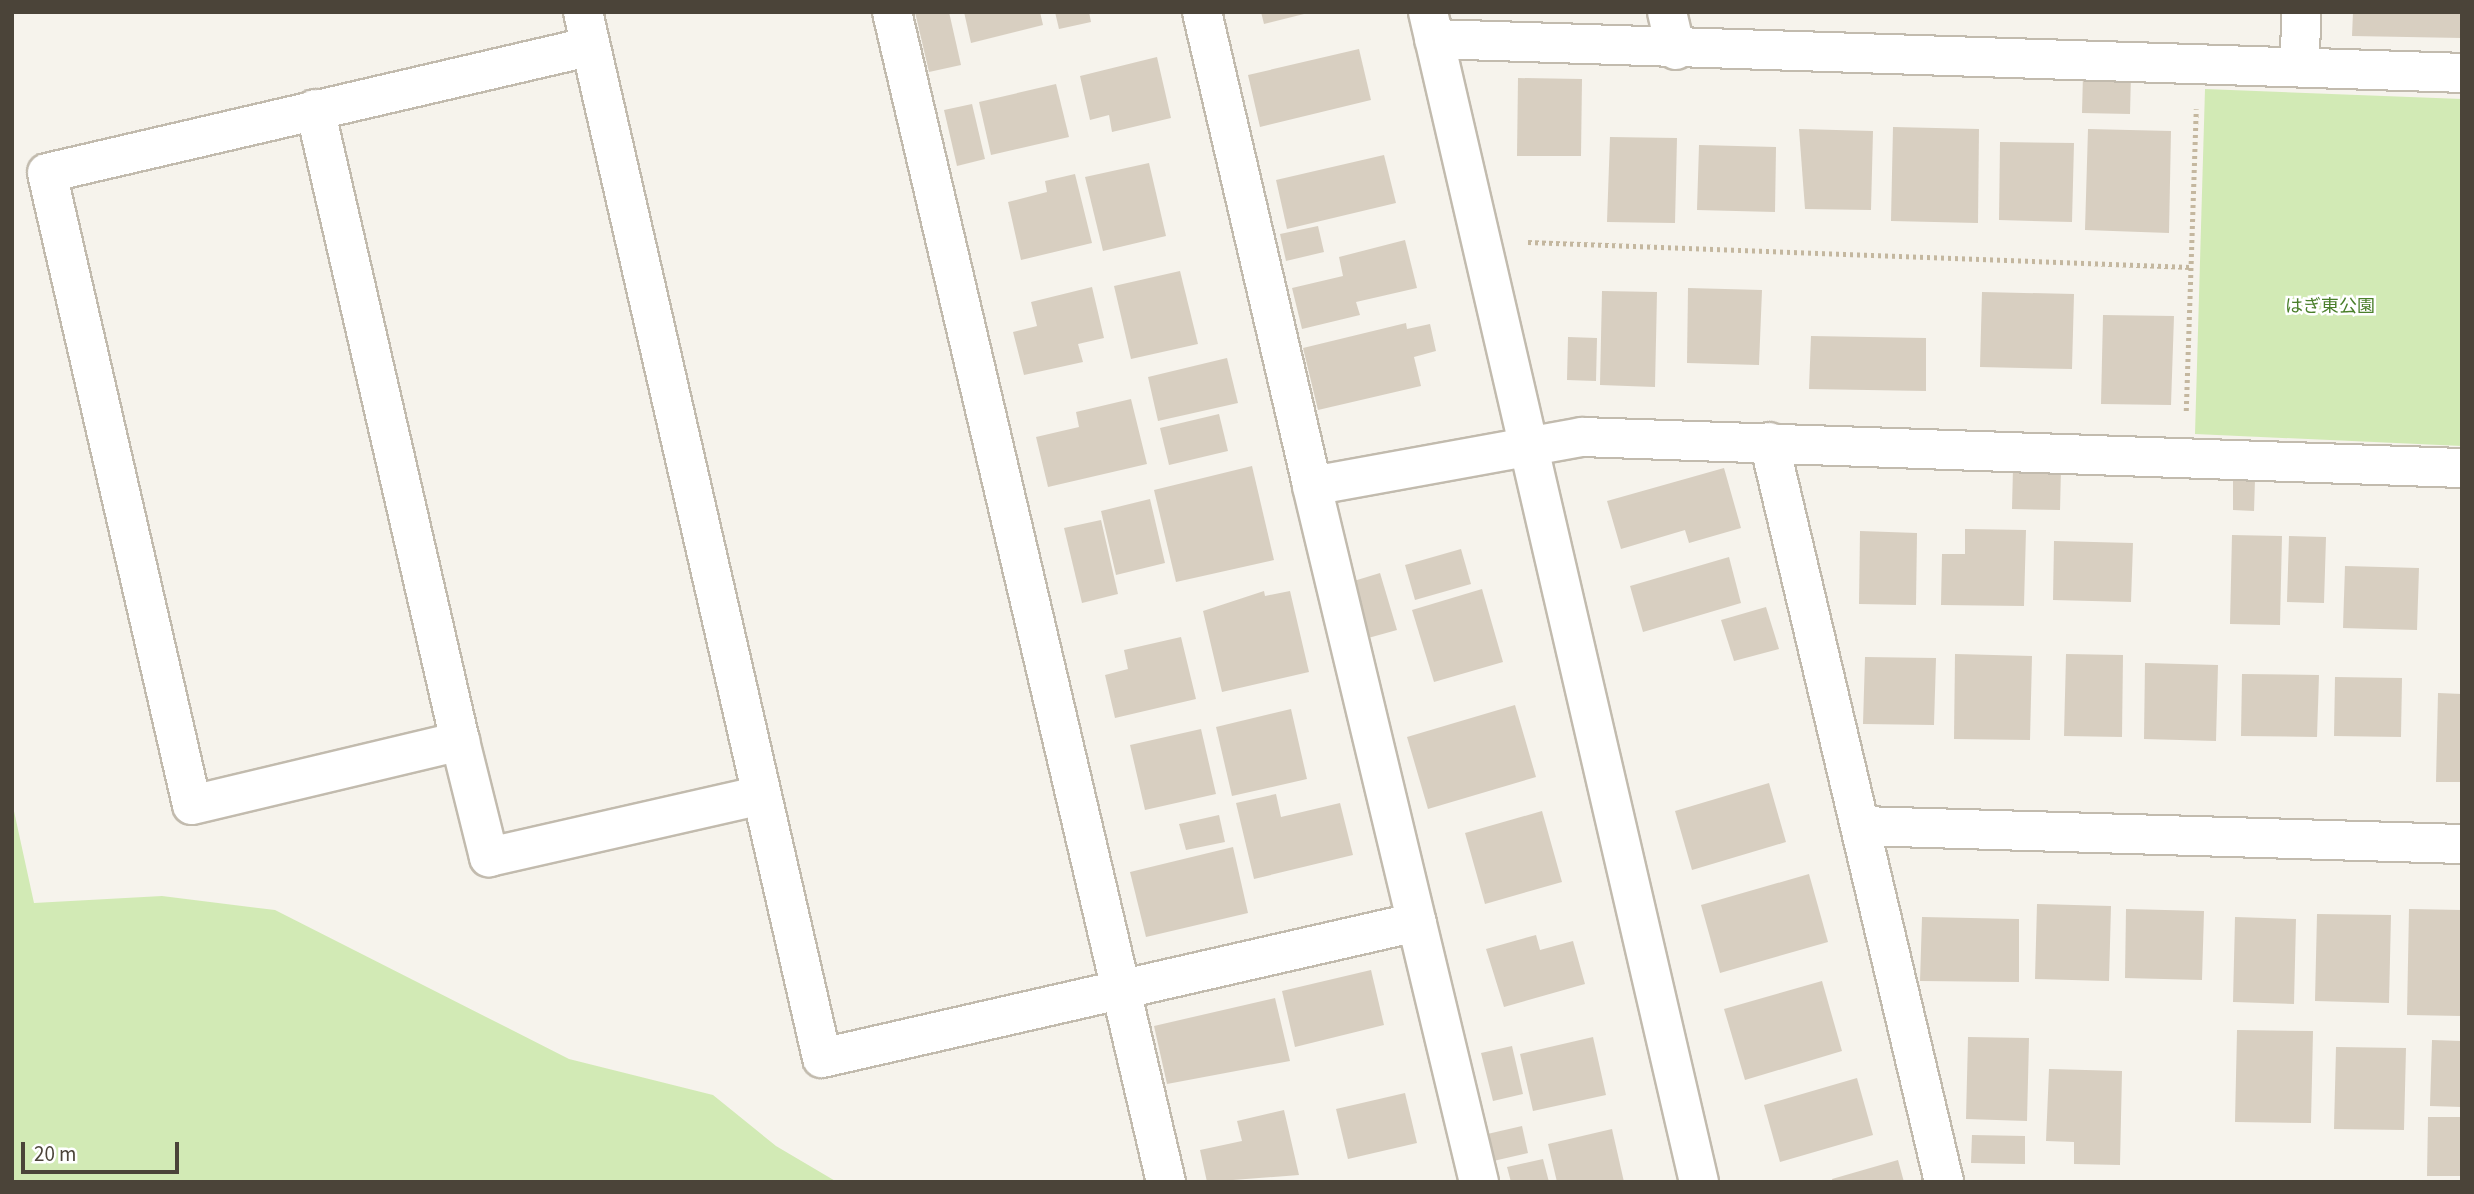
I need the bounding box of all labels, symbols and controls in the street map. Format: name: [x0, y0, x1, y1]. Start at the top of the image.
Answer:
park label: はぎ東公園: [2285, 296, 2375, 318]
scale bar: [24, 1128, 182, 1172]
text: 20 m: [34, 1139, 76, 1169]

